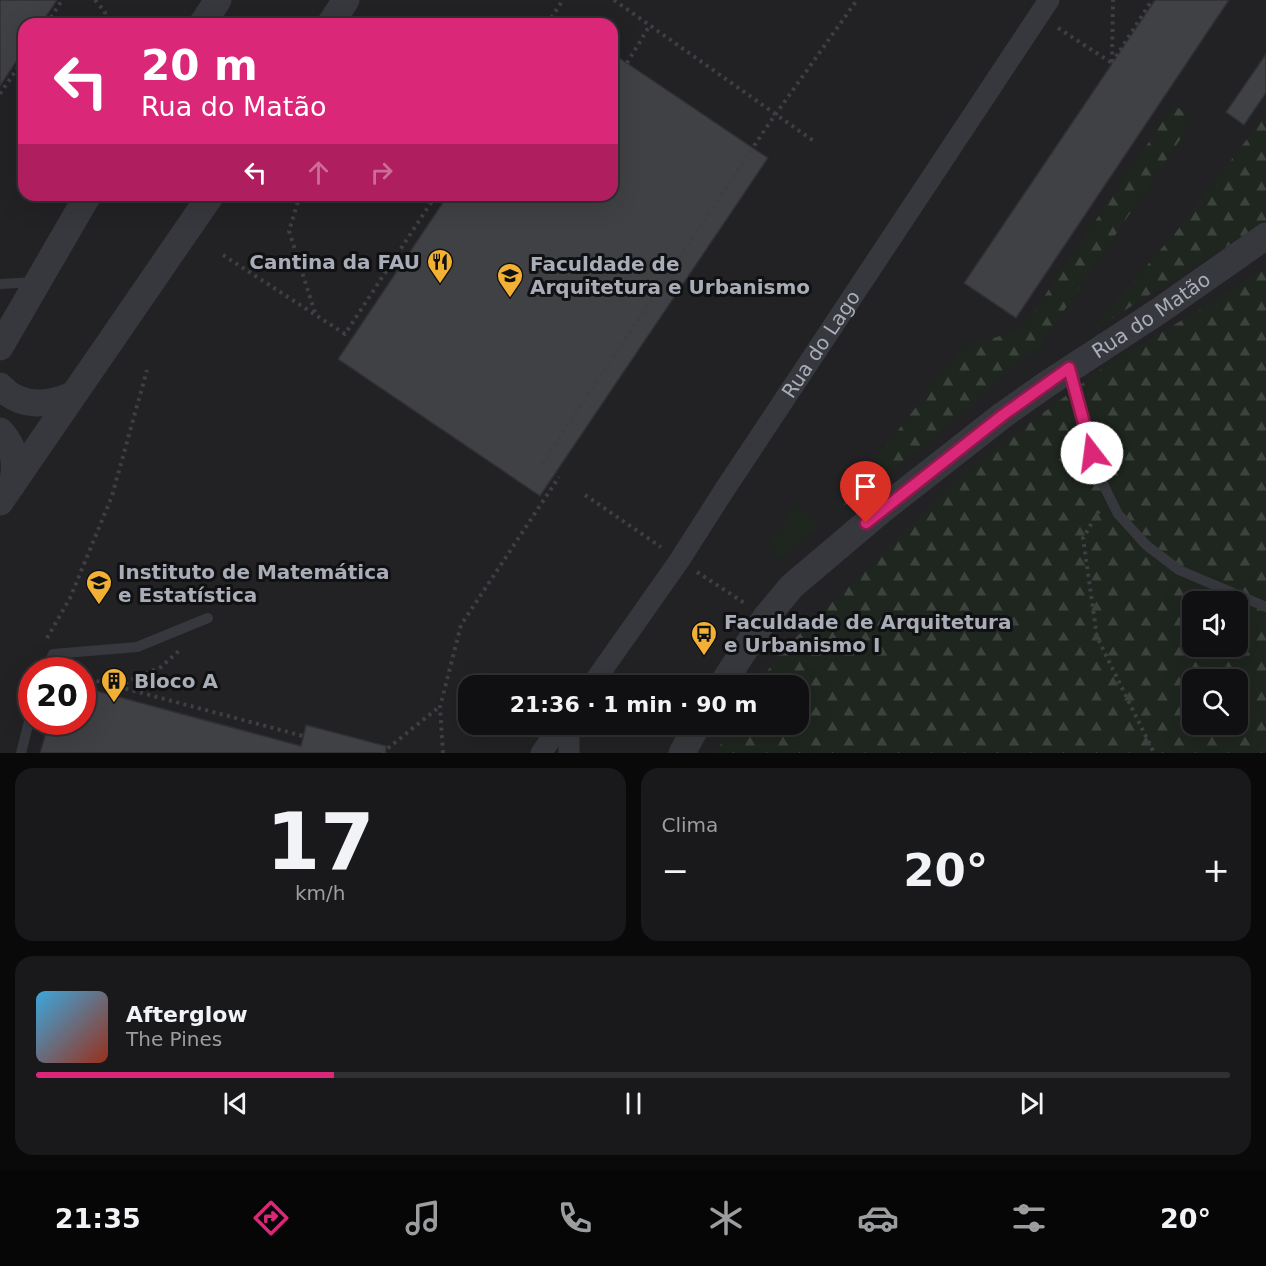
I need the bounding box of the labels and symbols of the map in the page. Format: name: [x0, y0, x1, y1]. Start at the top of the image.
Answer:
restaurant icon: Cantina da FAU: [425, 247, 455, 285]
place label: Cantina da FAU: [249, 250, 420, 274]
place label: Faculdade de Arquitetura e Urbanismo: [530, 252, 810, 299]
school or university icon: Faculdade de Arquitetura e Urbanismo: [495, 261, 525, 299]
street label: Rua do Matão: [1087, 267, 1215, 364]
street label: Rua do Lago: [777, 286, 865, 403]
position arrow: [1060, 421, 1124, 485]
pin: [840, 461, 891, 523]
place label: Instituto de Matemática e Estatística: [118, 560, 390, 607]
school or university icon: Instituto de Matemática e Estatística: [84, 568, 114, 606]
place label: Faculdade de Arquitetura e Urbanismo I: [724, 610, 1011, 657]
bus stop icon: Faculdade de Arquitetura e Urbanismo I: [689, 619, 719, 657]
speed limit sign: 20: [18, 657, 96, 735]
building icon: Bloco A: [99, 666, 129, 704]
place label: Bloco A: [134, 669, 218, 693]

